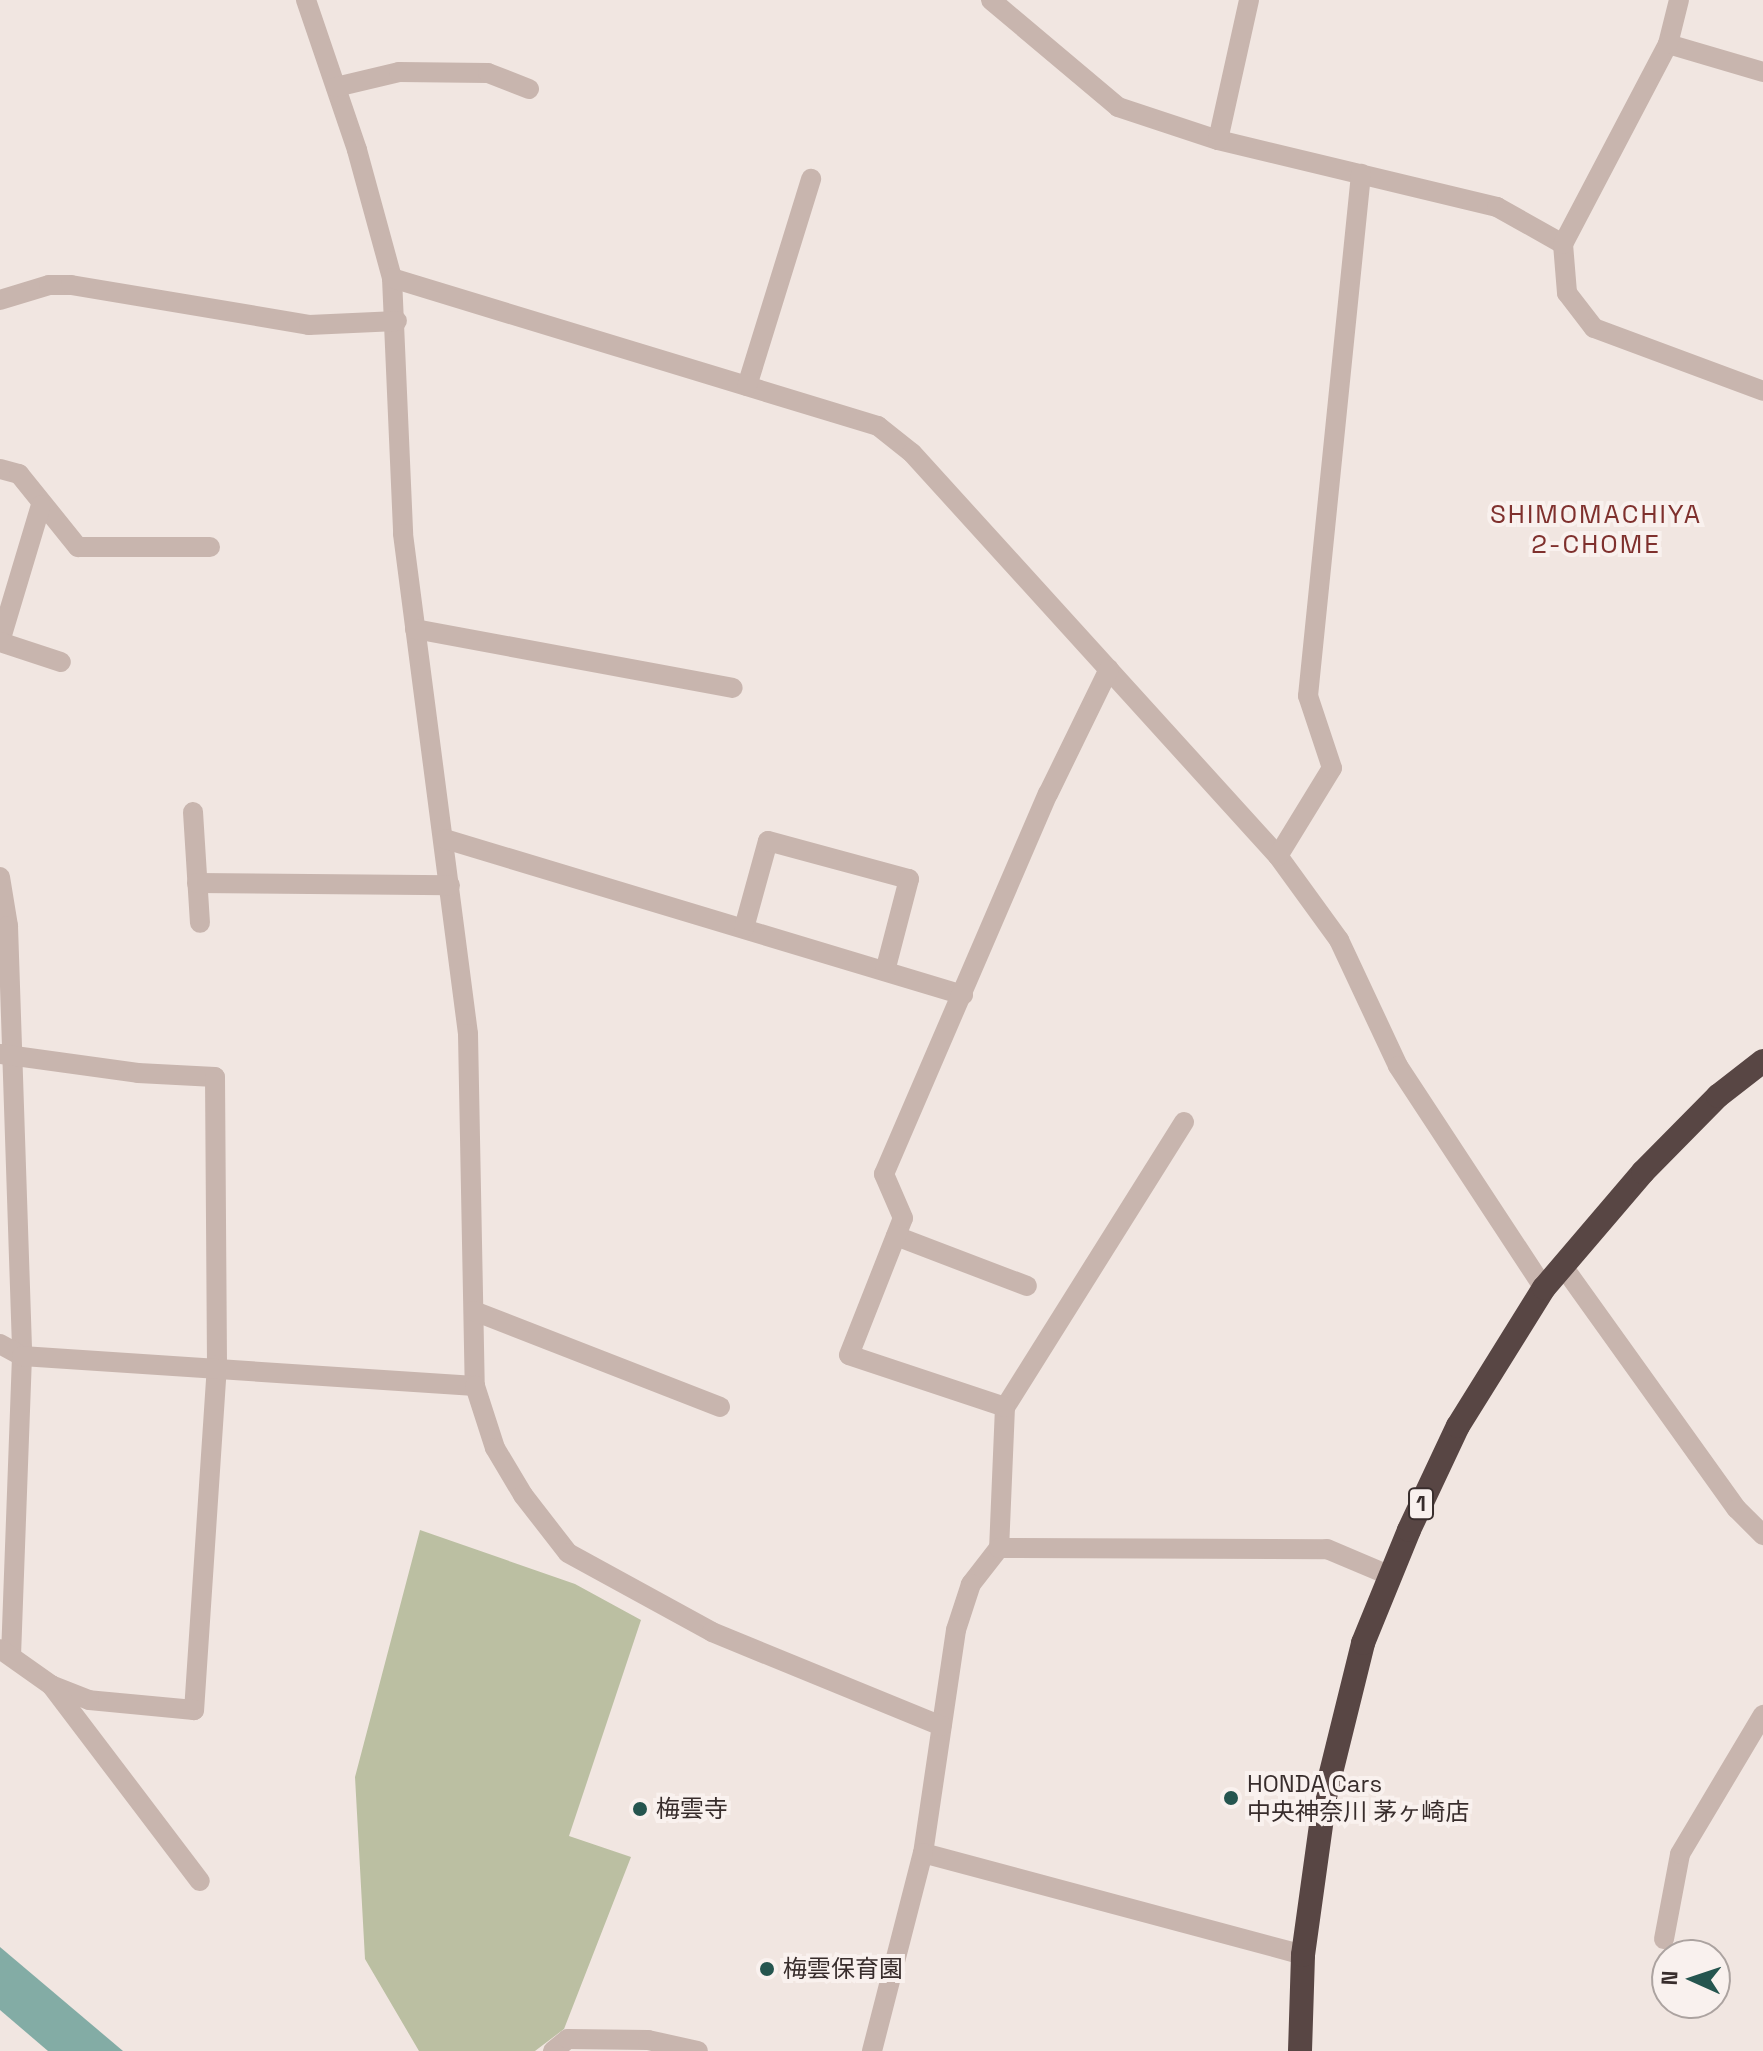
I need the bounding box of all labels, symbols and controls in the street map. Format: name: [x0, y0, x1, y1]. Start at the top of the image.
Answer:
district label: SHIMOMACHIYA 2-CHOME: [1490, 499, 1702, 560]
road number: 1: [1407, 1486, 1435, 1522]
place label: HONDA Cars 中央神奈川 茅ヶ崎店: [1247, 1770, 1469, 1826]
marker: HONDA Cars 中央神奈川 茅ヶ崎店: [1222, 1789, 1240, 1807]
place label: 梅雲寺: [656, 1795, 728, 1823]
marker: 梅雲寺: [631, 1800, 649, 1818]
north arrow: [1651, 1939, 1731, 2019]
place label: 梅雲保育園: [783, 1955, 903, 1983]
marker: 梅雲保育園: [758, 1960, 776, 1978]
text: N: [1655, 1970, 1683, 1986]

